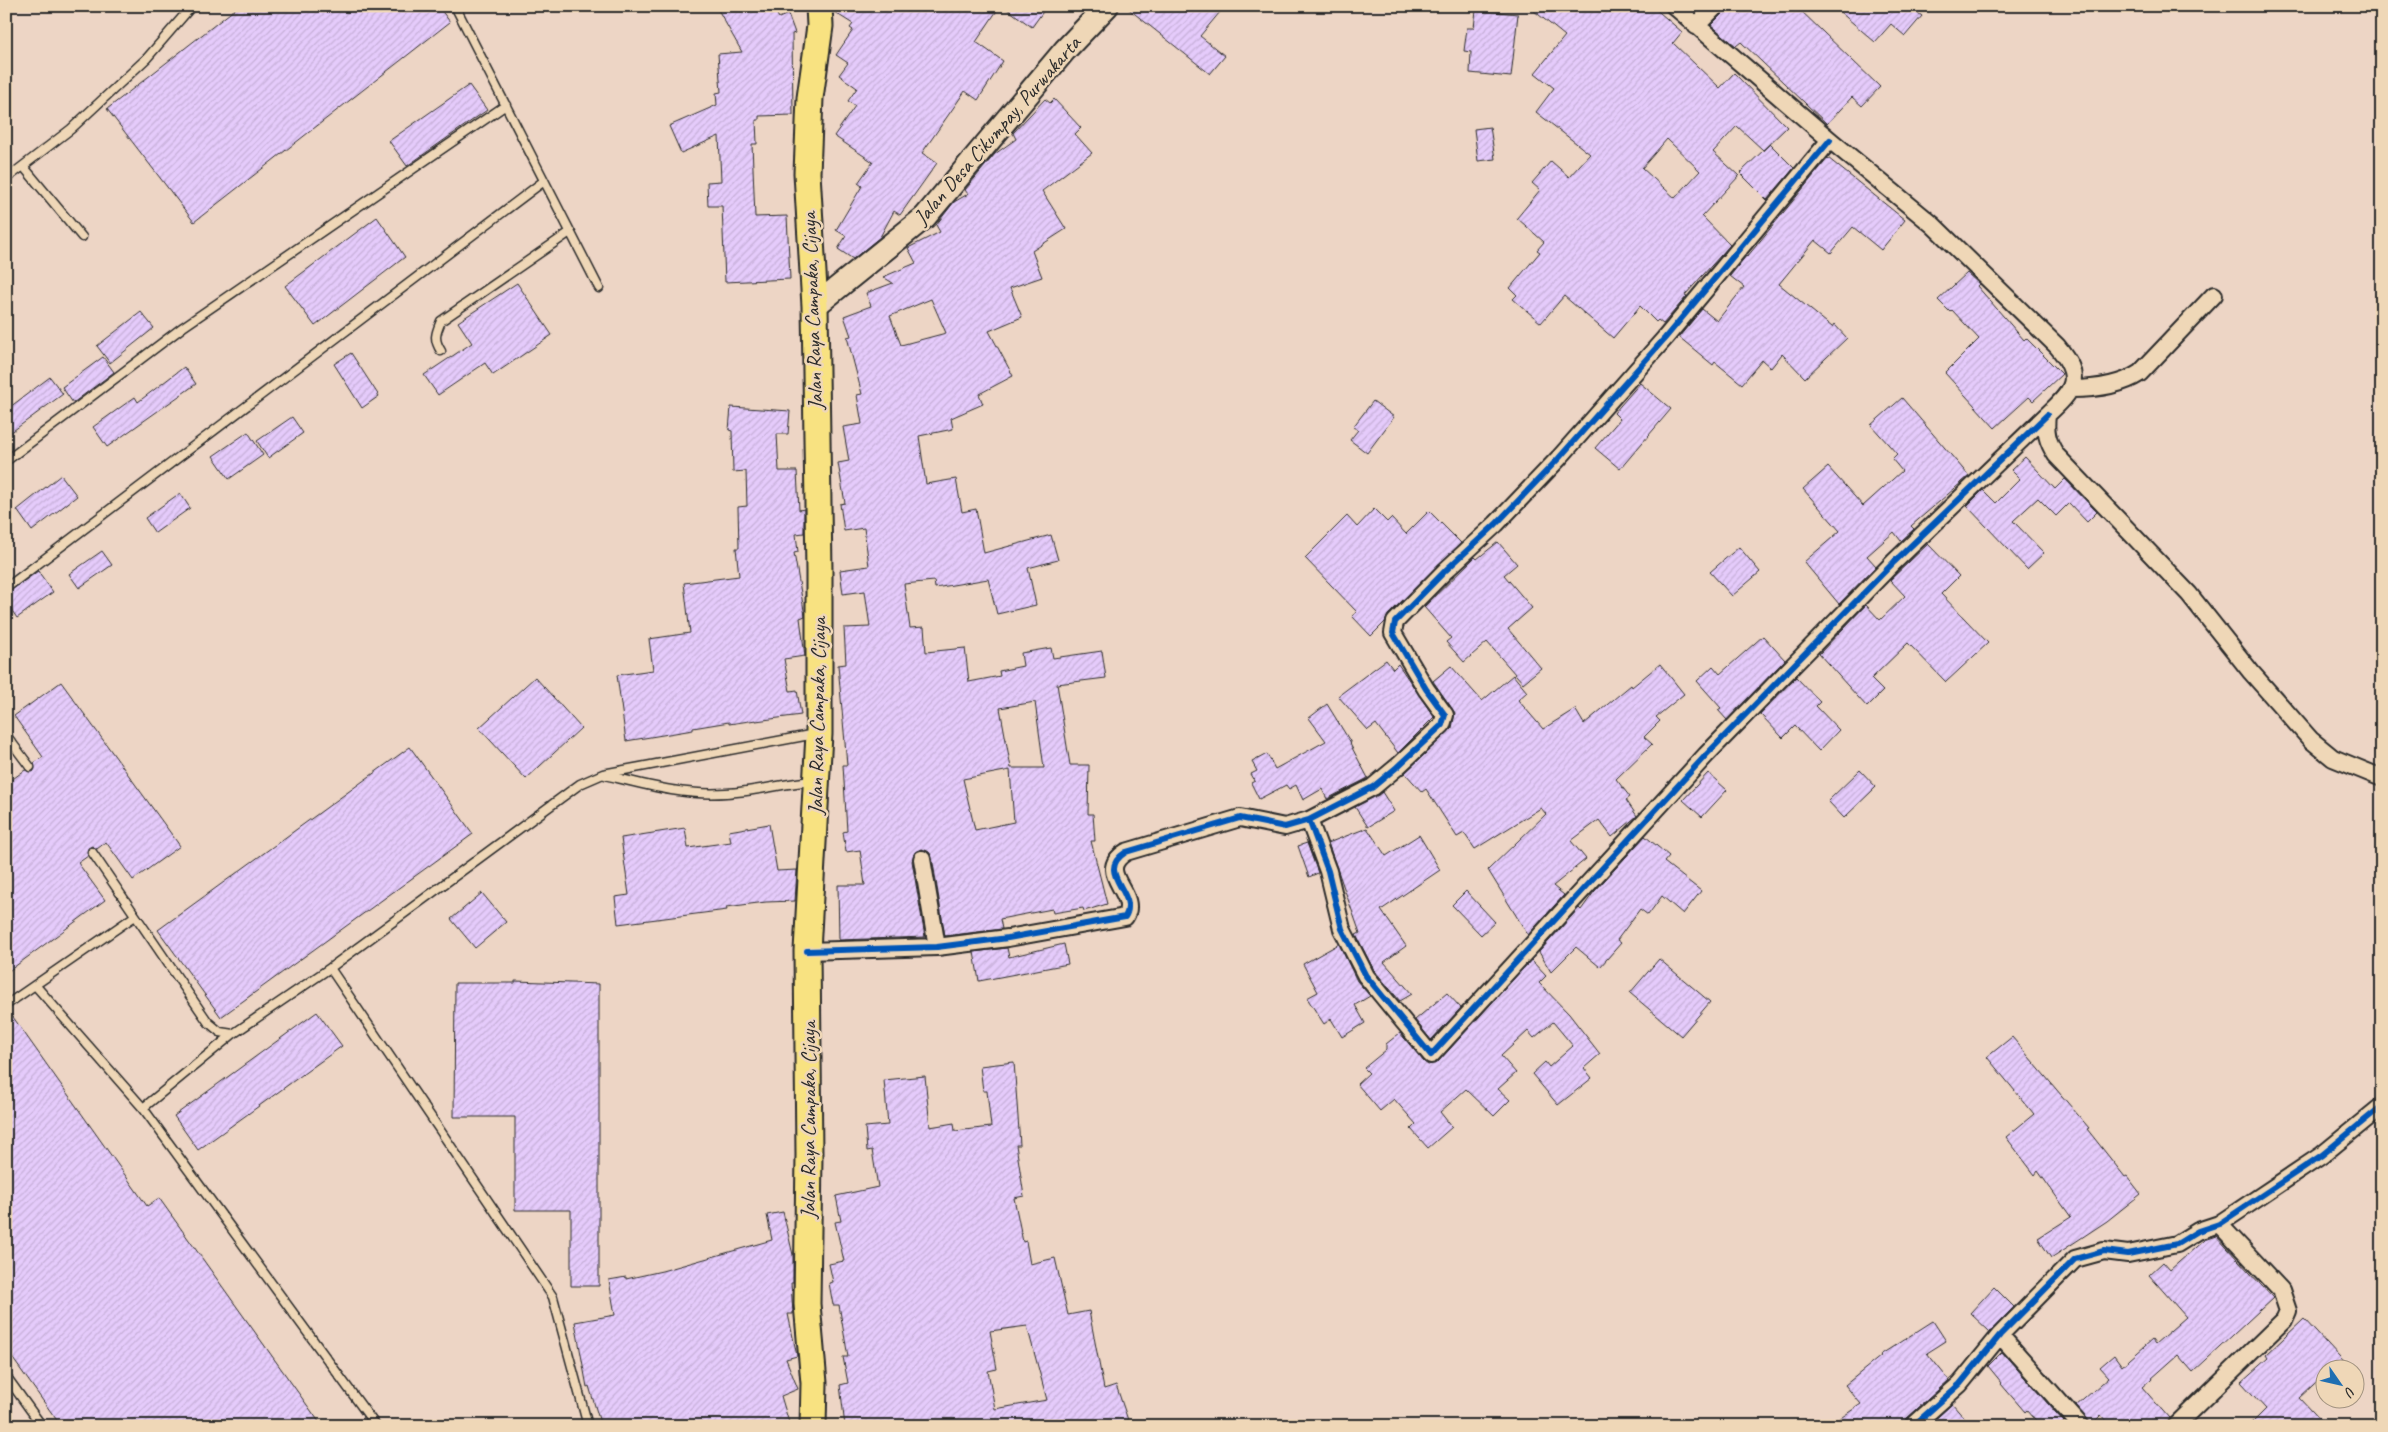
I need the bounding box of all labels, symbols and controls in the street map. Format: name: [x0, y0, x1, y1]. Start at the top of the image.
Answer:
street label: Jalan Desa Cikumpay, Purwakarta: [907, 29, 1087, 230]
street label: Jalan Raya Campaka, Cijaya: [795, 209, 828, 411]
street label: Jalan Raya Campaka, Cijaya: [802, 615, 832, 816]
street label: Jalan Raya Campaka, Cijaya: [795, 1019, 821, 1220]
north arrow: [2316, 1360, 2366, 1410]
text: U: [2340, 1383, 2359, 1401]

